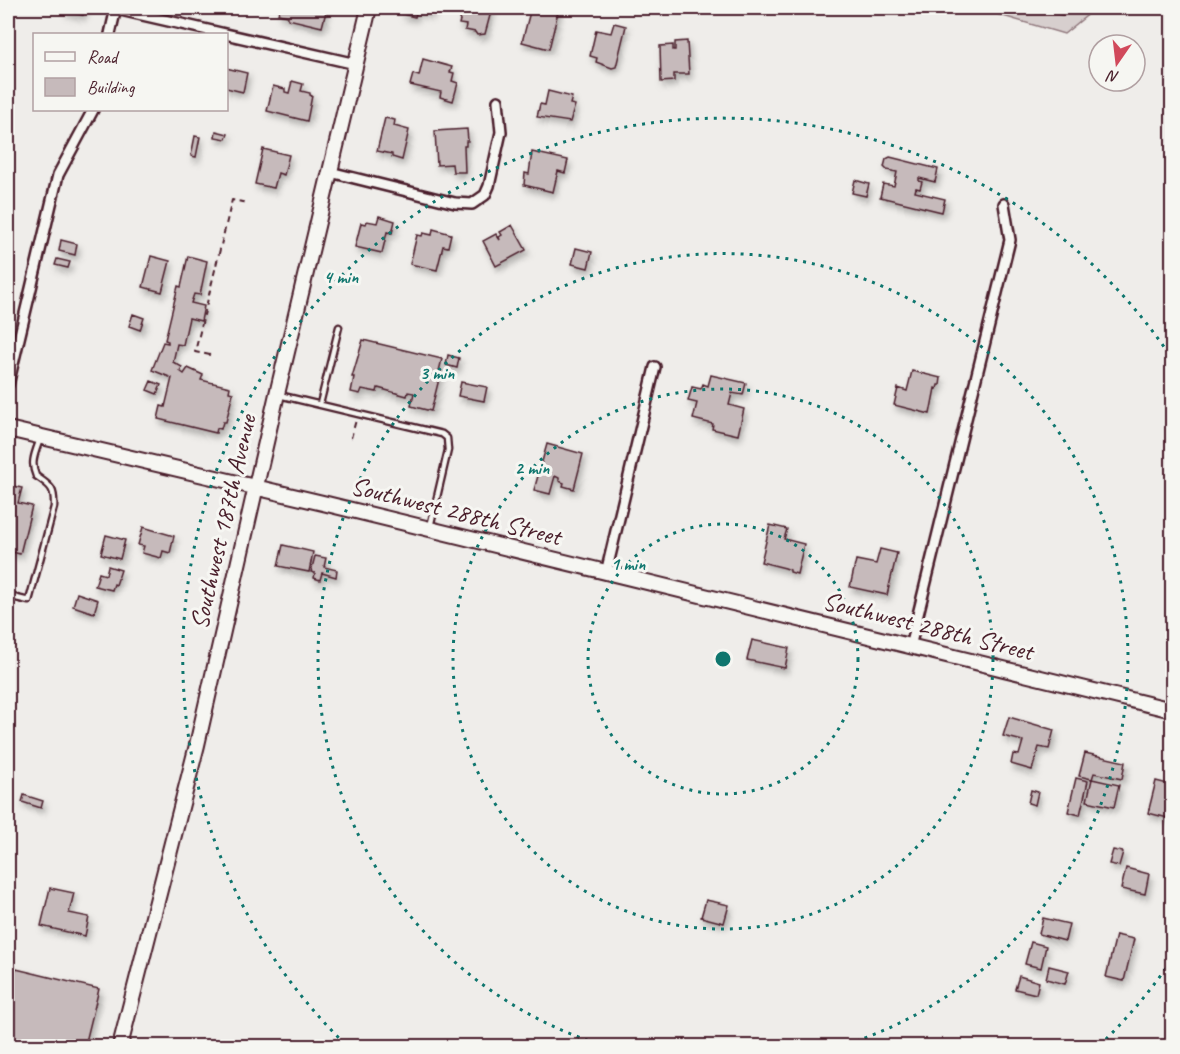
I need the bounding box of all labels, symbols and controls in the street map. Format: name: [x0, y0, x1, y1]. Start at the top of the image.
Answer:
legend: [33, 33, 228, 111]
north arrow: [1087, 33, 1147, 93]
text: Road: [87, 46, 120, 68]
text: N: [1103, 65, 1121, 87]
text: Building: [87, 76, 136, 98]
text: 4 min: [324, 266, 359, 288]
text: 3 min: [420, 362, 455, 384]
street label: Southwest 187th Avenue: [182, 410, 264, 632]
text: 2 min: [515, 457, 550, 479]
street label: Southwest 288th Street: [348, 469, 567, 554]
text: 1 min: [611, 553, 646, 575]
street label: Southwest 288th Street: [820, 584, 1039, 669]
centre of rings: [713, 649, 733, 669]

